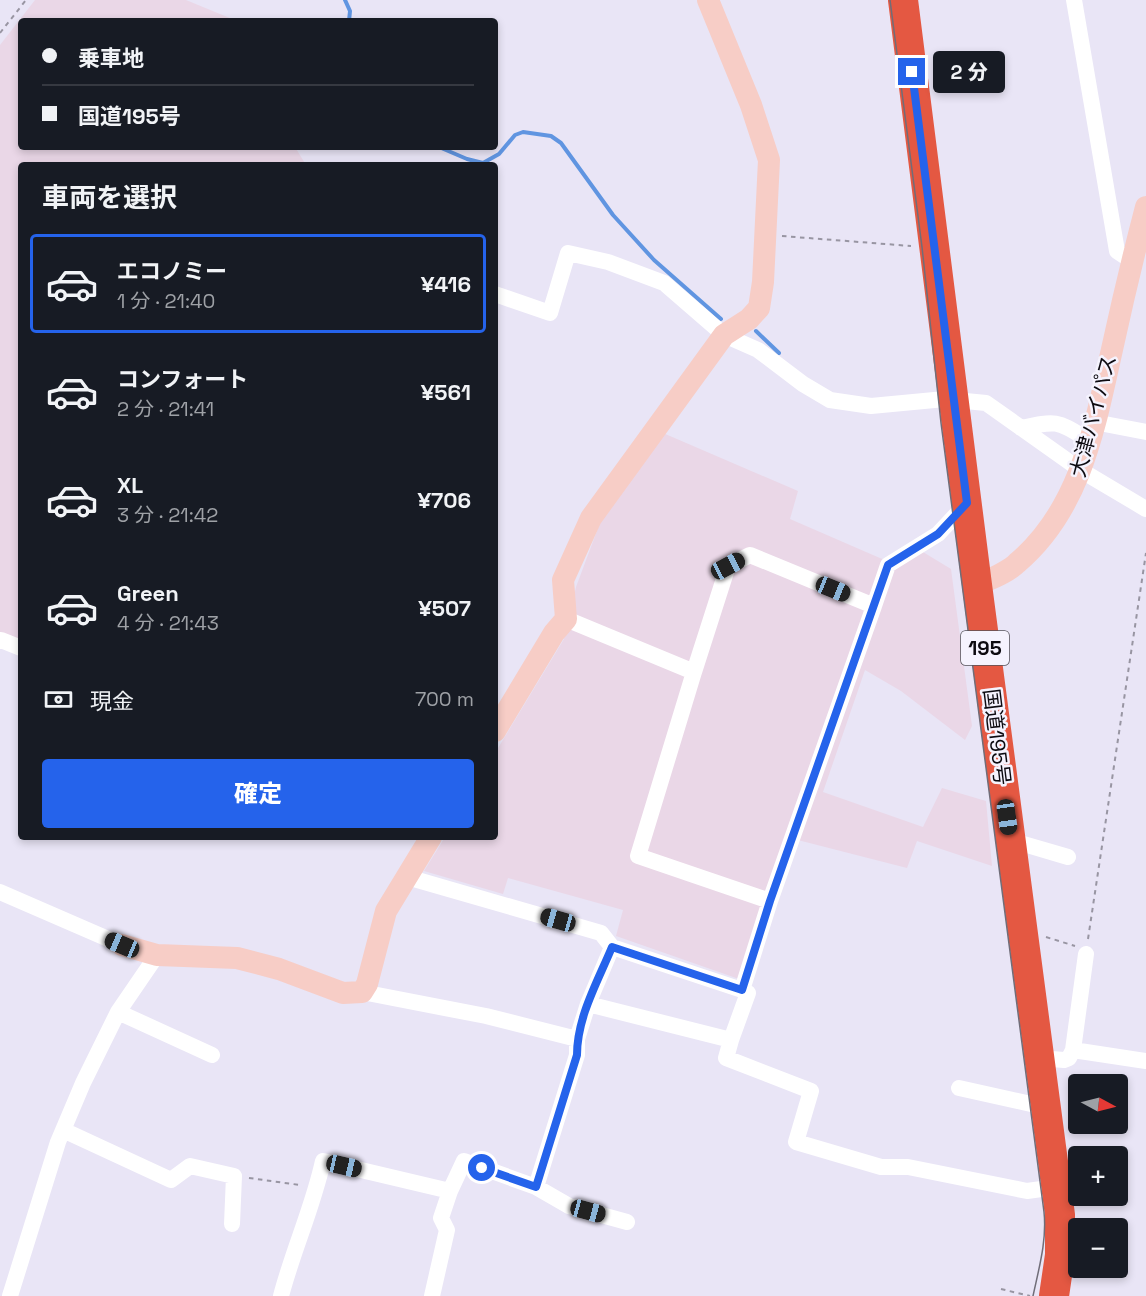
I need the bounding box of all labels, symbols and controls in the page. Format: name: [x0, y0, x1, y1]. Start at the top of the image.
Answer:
text: 乗車地: [78, 44, 144, 72]
callout: 2 分: [933, 51, 1005, 93]
route end: [898, 58, 925, 85]
text: 2 分: [951, 59, 987, 85]
text: 国道195号: [78, 102, 181, 130]
text: 車両を選択: [42, 180, 177, 215]
icon: car: [45, 257, 99, 311]
text: エコノミー: [117, 257, 227, 285]
text: ¥416: [421, 270, 471, 298]
text: 1 分 · 21:40: [117, 288, 215, 314]
street label: 大津バイパス: [1064, 352, 1122, 480]
icon: car: [45, 365, 99, 419]
text: コンフォート: [117, 365, 248, 393]
text: ¥561: [421, 378, 471, 406]
text: 2 分 · 21:41: [117, 396, 214, 422]
text: XL: [117, 471, 143, 499]
icon: car: [45, 473, 99, 527]
text: ¥706: [417, 486, 471, 514]
text: 3 分 · 21:42: [117, 502, 218, 528]
car: [708, 550, 748, 582]
car: [813, 574, 853, 604]
text: Green: [117, 579, 179, 607]
icon: car: [45, 581, 99, 635]
text: ¥507: [418, 594, 471, 622]
text: 4 分 · 21:43: [117, 610, 219, 636]
road number: 195: [961, 631, 1009, 665]
icon: cash: [42, 683, 75, 716]
text: 700 m: [415, 686, 474, 712]
text: 現金: [90, 687, 134, 715]
street label: 国道195号: [978, 687, 1016, 787]
button: 確定: [42, 759, 474, 828]
car: [996, 798, 1018, 836]
car: [538, 906, 578, 934]
car: [102, 930, 142, 960]
north arrow: [1068, 1074, 1128, 1134]
map controls: [1068, 1074, 1128, 1278]
button: +: [1068, 1146, 1128, 1206]
car: [324, 1153, 364, 1179]
route start: [468, 1154, 495, 1181]
car: [568, 1198, 608, 1224]
button: −: [1068, 1218, 1128, 1278]

